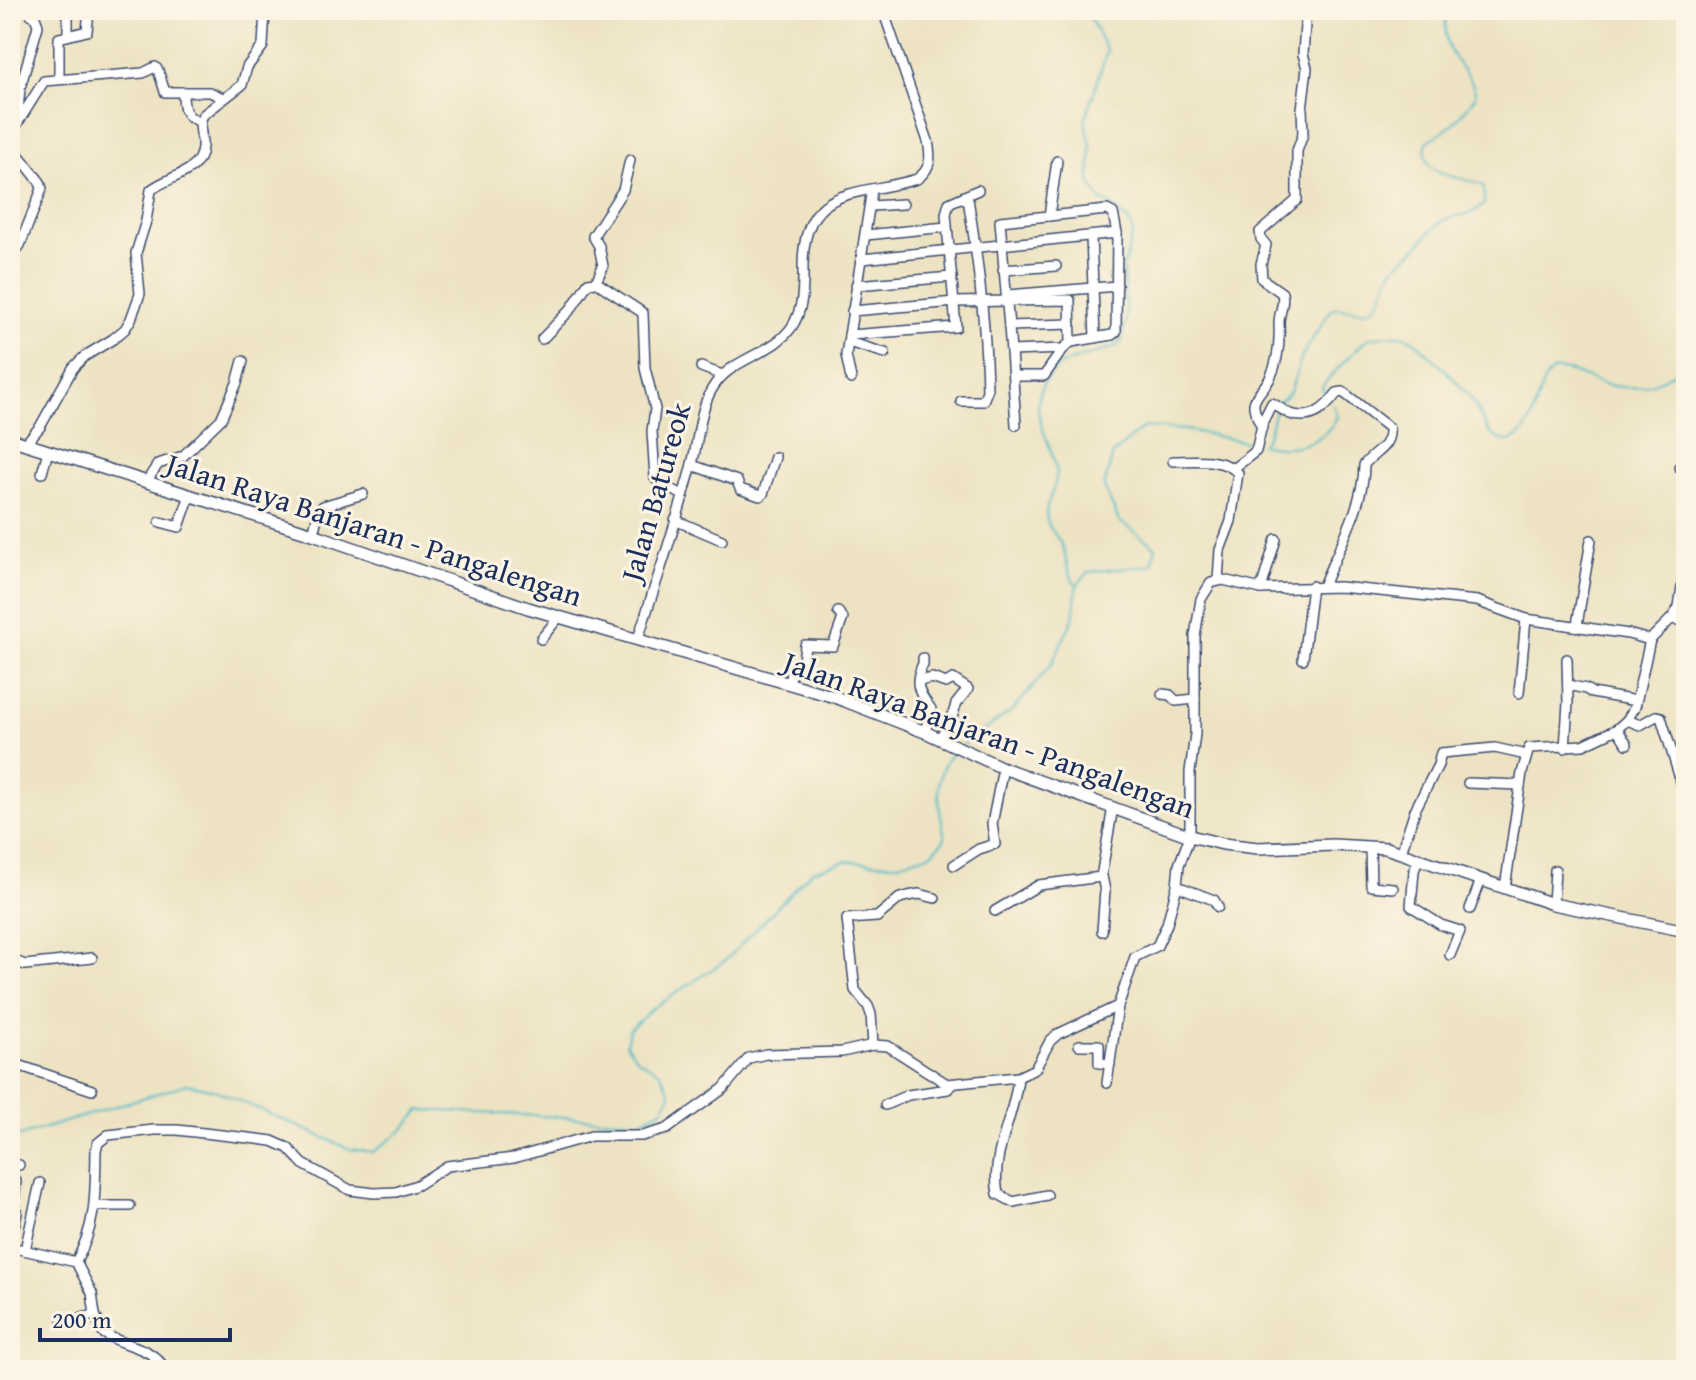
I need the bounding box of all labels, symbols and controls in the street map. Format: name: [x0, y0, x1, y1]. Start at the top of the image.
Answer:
street label: Jalan Batureok: [607, 396, 702, 590]
street label: Jalan Raya Banjaran - Pangalengan: [157, 440, 588, 617]
street label: Jalan Raya Banjaran - Pangalengan: [774, 638, 1201, 829]
scale bar: [40, 1292, 230, 1342]
text: 200 m: [52, 1302, 112, 1337]

